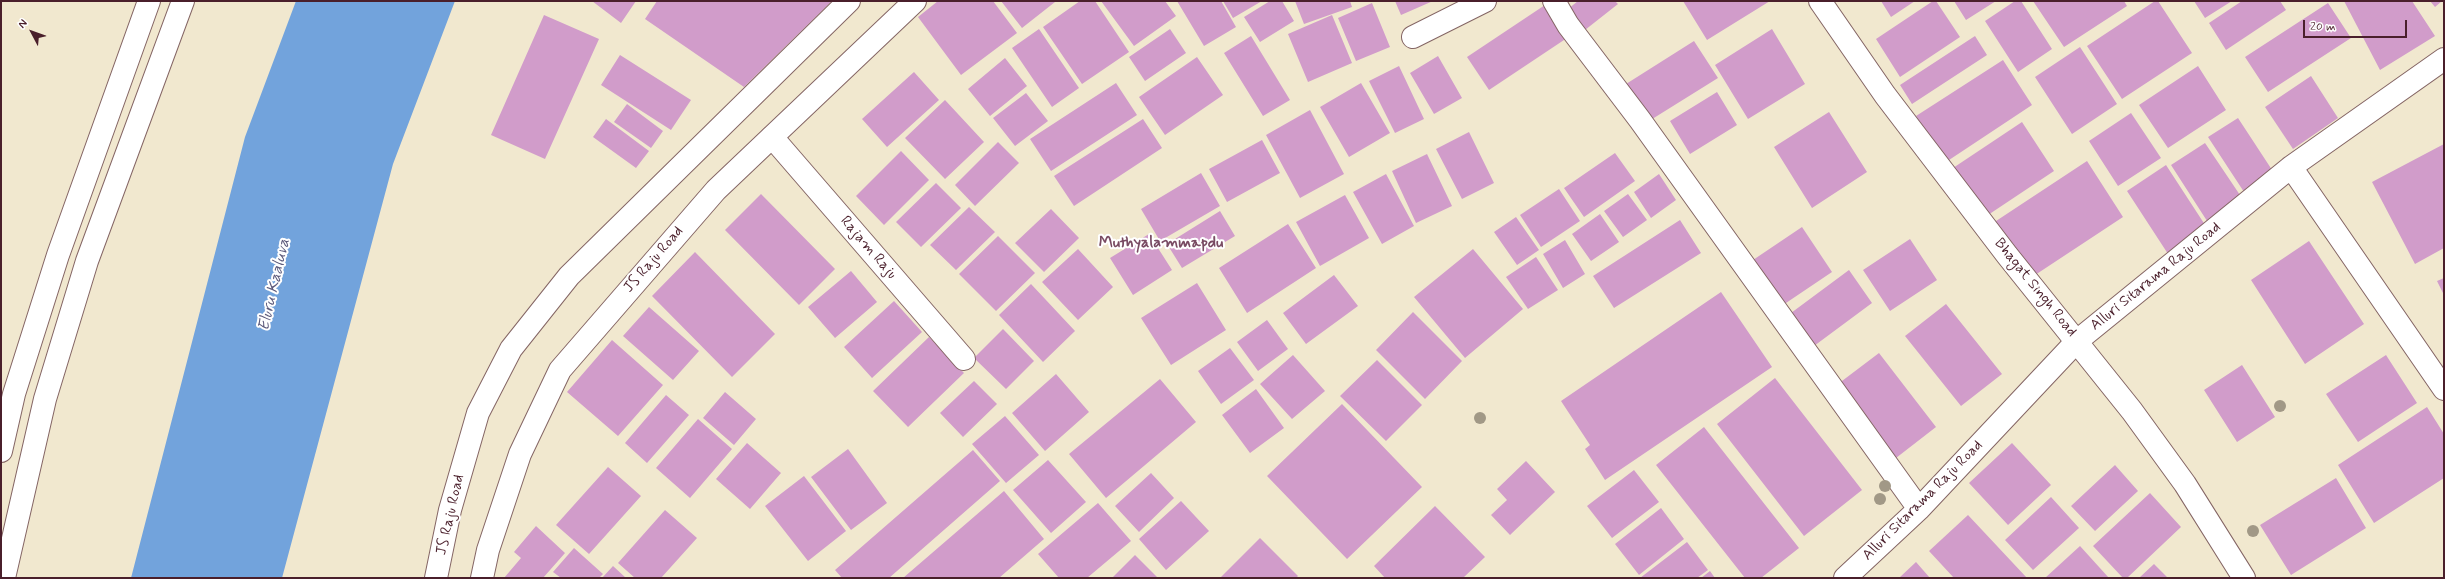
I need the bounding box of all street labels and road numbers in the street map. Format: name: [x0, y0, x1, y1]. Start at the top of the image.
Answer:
street label: Rajam Raju: [836, 213, 900, 283]
street label: Alluri Sitarama Raju Road: [2087, 219, 2225, 335]
street label: JS Raju Road: [620, 223, 688, 297]
street label: Bhagat Singh Road: [1990, 235, 2080, 341]
street label: Alluri Sitarama Raju Road: [1859, 437, 1987, 565]
street label: JS Raju Road: [433, 473, 469, 557]

